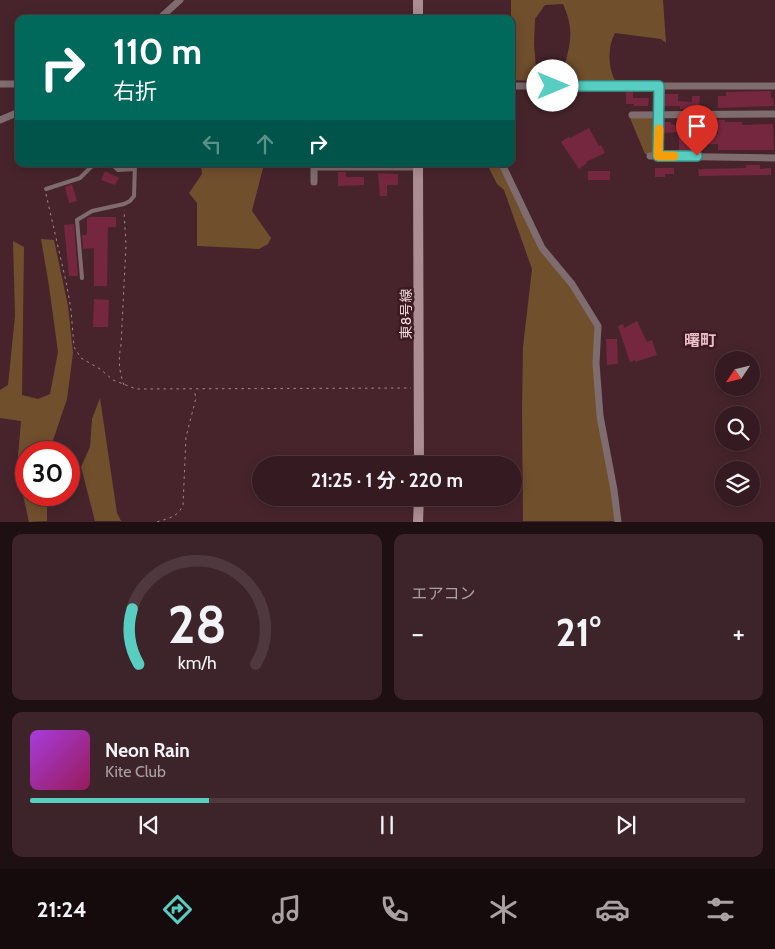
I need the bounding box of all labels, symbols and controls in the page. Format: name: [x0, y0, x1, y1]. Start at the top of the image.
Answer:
text: 110 m: [113, 30, 202, 73]
icon: right: [30, 35, 95, 100]
position arrow: [526, 59, 578, 111]
text: 右折: [113, 78, 157, 105]
pin: [676, 105, 718, 156]
icon: arrive: [683, 112, 711, 140]
icon: left: [198, 130, 226, 158]
icon: ahead: [251, 130, 279, 158]
icon: right: [304, 130, 332, 158]
street label: 東8号線: [397, 289, 415, 339]
district label: 曙町: [684, 331, 716, 350]
north arrow: [715, 351, 760, 396]
map controls: [715, 351, 760, 506]
button: search: [715, 406, 760, 451]
speed limit sign: 30: [15, 441, 80, 506]
button: layers: [715, 461, 760, 506]
text: 21:25 · 1 分 · 220 m: [311, 469, 463, 492]
text: エアコン: [412, 584, 476, 603]
text: 28: [167, 593, 226, 656]
text: 21°: [556, 609, 601, 656]
text: −: [412, 616, 424, 650]
text: +: [733, 616, 745, 650]
text: km/h: [177, 652, 216, 673]
text: Neon Rain: [105, 739, 190, 762]
text: Kite Club: [105, 762, 166, 781]
icon: previous: [135, 811, 163, 839]
icon: pause: [373, 811, 401, 839]
icon: next: [612, 811, 640, 839]
icon: directions: [160, 892, 195, 927]
icon: music: [269, 892, 304, 927]
icon: phone: [377, 892, 412, 927]
icon: climate: [486, 892, 521, 927]
icon: car: [595, 892, 630, 927]
icon: filters: [703, 892, 738, 927]
text: 21:24: [37, 896, 87, 923]

